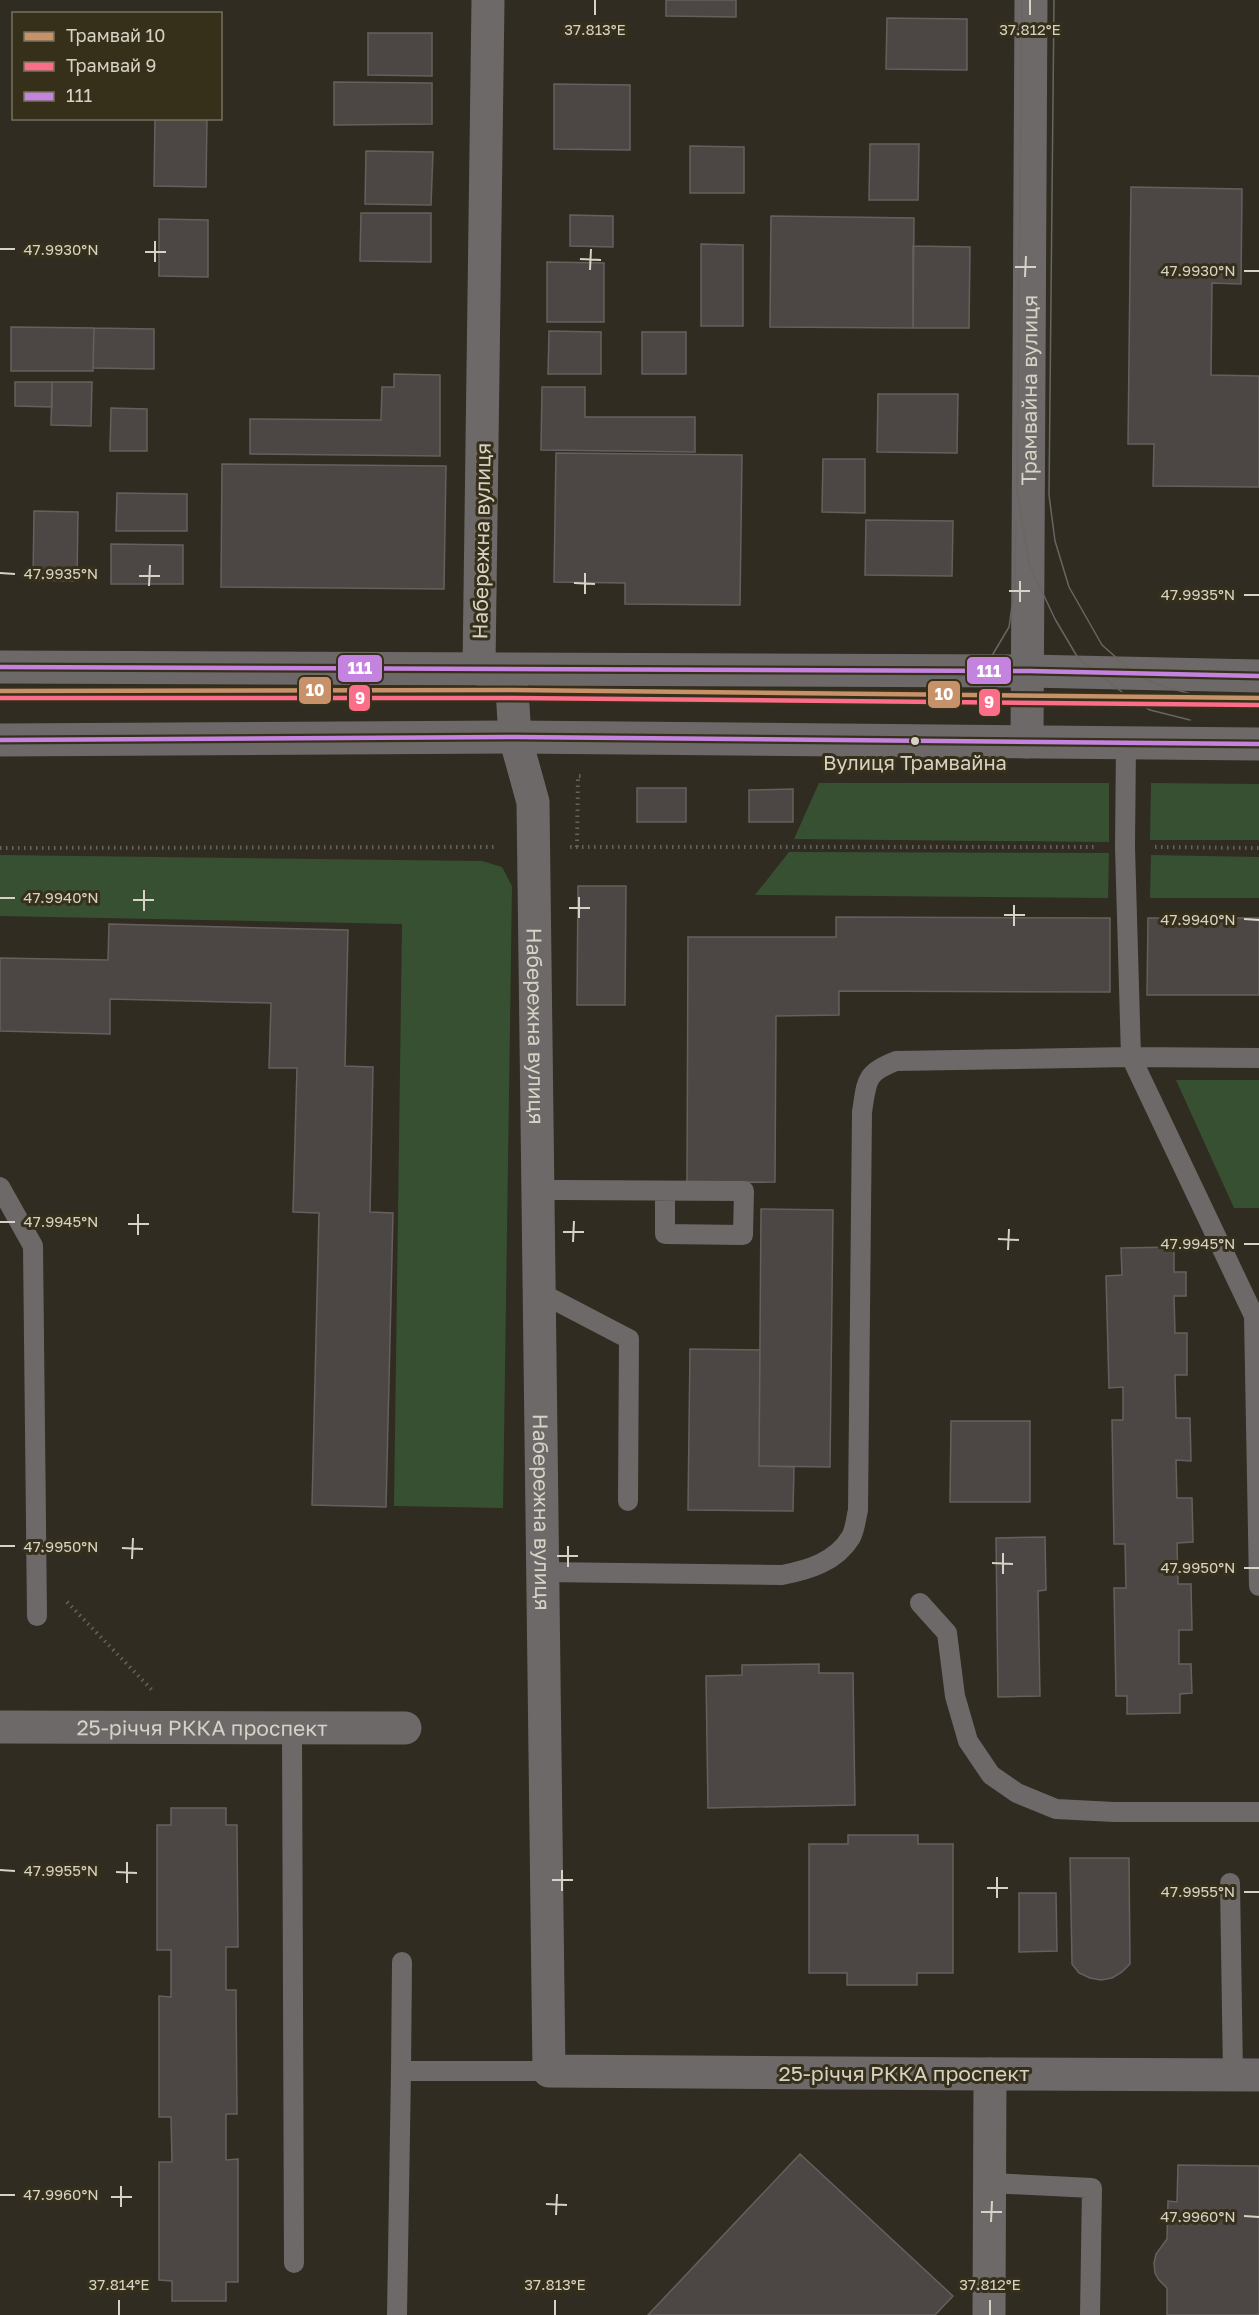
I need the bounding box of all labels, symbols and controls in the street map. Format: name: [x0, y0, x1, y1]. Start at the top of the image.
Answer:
legend: [12, 12, 222, 120]
text: 37.813°E: [564, 20, 626, 38]
text: 37.812°E: [999, 20, 1061, 38]
text: Трамвай 10: [66, 24, 165, 46]
text: Трамвай 9: [66, 54, 156, 76]
text: 111: [66, 84, 92, 106]
text: 47.9930°N: [23, 240, 99, 258]
text: 47.9930°N: [1160, 261, 1236, 279]
street label: Трамвайна вулиця: [1015, 295, 1042, 485]
street label: Набережна вулиця: [466, 442, 496, 640]
text: 47.9935°N: [24, 564, 98, 582]
text: 47.9935°N: [1161, 585, 1235, 603]
line badge: 111: [337, 654, 383, 683]
line badge: 111: [966, 656, 1012, 685]
text: 111: [348, 658, 372, 678]
text: 111: [977, 661, 1001, 681]
line badge: 10: [298, 676, 332, 705]
text: 10: [306, 680, 324, 700]
line badge: 10: [927, 680, 961, 709]
line badge: 9: [348, 684, 371, 712]
text: 10: [935, 684, 953, 704]
text: 9: [355, 688, 365, 708]
line badge: 9: [978, 688, 1001, 717]
text: 9: [984, 692, 994, 712]
marker: Вулиця Трамвайна: [909, 735, 921, 747]
place label: Вулиця Трамвайна: [823, 750, 1007, 774]
text: 47.9940°N: [23, 888, 99, 906]
text: 47.9940°N: [1160, 910, 1236, 928]
street label: Набережна вулиця: [522, 927, 550, 1125]
text: 47.9945°N: [24, 1212, 98, 1230]
text: 47.9945°N: [1161, 1234, 1235, 1252]
street label: Набережна вулиця: [528, 1413, 556, 1611]
text: 47.9950°N: [23, 1537, 99, 1555]
text: 47.9950°N: [1160, 1558, 1236, 1576]
street label: 25-річчя РККА проспект: [76, 1714, 328, 1741]
text: 47.9955°N: [24, 1861, 98, 1879]
text: 47.9955°N: [1161, 1882, 1235, 1900]
street label: 25-річчя РККА проспект: [778, 2060, 1030, 2086]
text: 47.9960°N: [23, 2185, 99, 2203]
text: 47.9960°N: [1160, 2207, 1236, 2225]
text: 37.814°E: [88, 2275, 150, 2293]
text: 37.813°E: [524, 2275, 586, 2293]
text: 37.812°E: [959, 2275, 1021, 2293]

